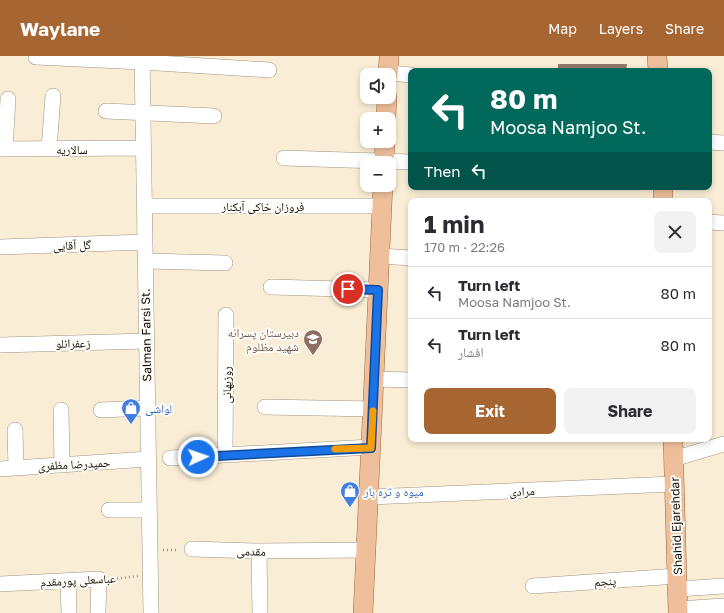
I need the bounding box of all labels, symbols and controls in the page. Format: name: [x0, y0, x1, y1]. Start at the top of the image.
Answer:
text: Waylane: [20, 17, 100, 40]
text: Map: [548, 20, 577, 37]
text: Layers: [599, 20, 643, 37]
text: Share: [665, 20, 704, 37]
map controls: [360, 68, 396, 192]
button: sound: [360, 68, 396, 104]
text: 80 m: [490, 82, 558, 115]
icon: left: [424, 84, 476, 136]
button: +: [360, 112, 396, 148]
text: Moosa Namjoo St.: [490, 116, 646, 138]
street label: سالاریه: [56, 142, 88, 157]
button: −: [360, 156, 396, 192]
icon: left: [468, 160, 490, 182]
text: Then: [424, 162, 460, 180]
street label: فروزان خاکی آبکنار: [221, 199, 304, 214]
text: 1 min: [424, 209, 484, 238]
button: close: [654, 211, 696, 253]
street label: گل آقایی: [53, 237, 91, 253]
text: 170 m · 22:26: [424, 239, 505, 255]
pin: [331, 272, 365, 306]
text: Turn left: [458, 276, 520, 294]
icon: arrive: [337, 278, 359, 300]
icon: left: [424, 282, 446, 304]
text: 80 m: [661, 284, 696, 302]
street label: Salman Farsi St.: [138, 288, 154, 382]
text: Moosa Namjoo St.: [458, 294, 571, 310]
place label: دبیرستان پسرانه شهید مظلوم: [228, 325, 299, 355]
text: Turn left: [458, 325, 520, 343]
school or university icon: دبیرستان پسرانه شهید مظلوم: [302, 328, 324, 356]
icon: left: [424, 334, 446, 356]
street label: زعفرانلو: [55, 335, 91, 351]
text: 80 m: [661, 336, 696, 354]
text: افشار: [458, 344, 483, 360]
street label: روزبهانی: [219, 366, 234, 404]
button: Exit: [424, 388, 556, 434]
button: Share: [564, 388, 696, 434]
shop icon: لواشی: [120, 397, 142, 425]
place label: لواشی: [145, 401, 172, 416]
position arrow: [177, 436, 219, 478]
street label: حمیدرضا مظفری: [37, 455, 111, 474]
street label: Shahid Ejarehdar: [667, 477, 685, 575]
shop icon: میوه و تره بار: [339, 480, 361, 508]
street label: مرادی: [509, 483, 535, 499]
place label: میوه و تره بار: [363, 484, 424, 499]
street label: مقدمی: [236, 543, 266, 559]
street label: عباسعلی پورمقدم: [40, 571, 116, 590]
street label: پنجم: [594, 573, 617, 590]

